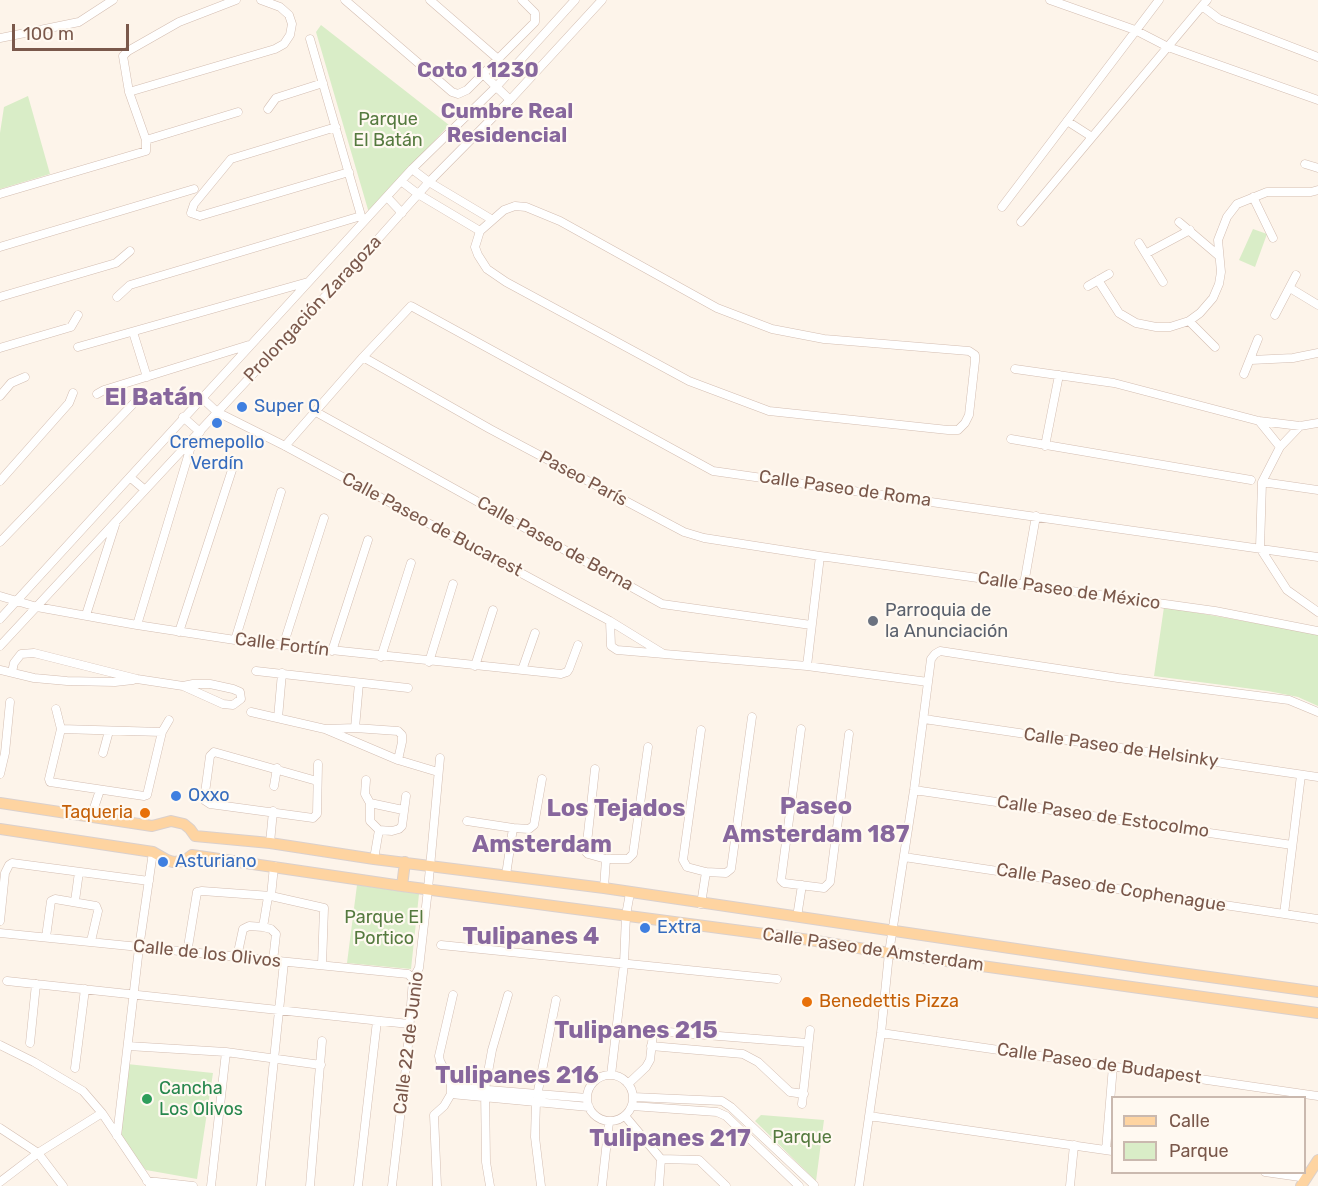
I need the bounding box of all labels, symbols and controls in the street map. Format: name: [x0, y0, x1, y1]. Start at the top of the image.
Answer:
scale bar: [15, 12, 132, 50]
text: 100 m: [23, 23, 74, 45]
district label: Coto 1 1230: [417, 58, 539, 84]
district label: Cumbre Real Residencial: [441, 99, 573, 149]
park label: Parque El Batán: [353, 109, 423, 152]
street label: Prolongación Zaragoza: [240, 231, 386, 387]
district label: El Batán: [104, 384, 204, 412]
place label: Super Q: [254, 396, 320, 418]
marker: Super Q: [235, 400, 249, 414]
marker: Cremepollo Verdín: [210, 416, 224, 430]
place label: Cremepollo Verdín: [170, 432, 264, 474]
street label: Paseo París: [535, 447, 631, 511]
street label: Calle Paseo de Roma: [758, 466, 932, 512]
street label: Calle Paseo de Bucarest: [338, 468, 526, 582]
street label: Calle Paseo de Berna: [473, 492, 637, 596]
street label: Calle Paseo de México: [976, 567, 1162, 615]
place label: Parroquia de la Anunciación: [885, 600, 1008, 642]
marker: Parroquia de la Anunciación: [866, 614, 880, 628]
street label: Calle Fortín: [234, 628, 330, 662]
street label: Calle Paseo de Helsinky: [1022, 724, 1220, 772]
place label: Oxxo: [188, 785, 230, 807]
marker: Oxxo: [169, 789, 183, 803]
street label: Calle Paseo de Estocolmo: [995, 791, 1211, 843]
district label: Paseo Amsterdam 187: [723, 793, 909, 849]
district label: Los Tejados: [546, 795, 686, 823]
place label: Taqueria: [62, 802, 133, 824]
marker: Taqueria: [138, 806, 152, 820]
district label: Amsterdam: [472, 831, 612, 859]
place label: Asturiano: [175, 851, 256, 873]
marker: Asturiano: [156, 855, 170, 869]
street label: Calle Paseo de Cophenague: [995, 859, 1227, 917]
park label: Parque El Portico: [344, 907, 424, 950]
place label: Extra: [657, 917, 701, 939]
marker: Extra: [638, 921, 652, 935]
district label: Tulipanes 4: [463, 923, 599, 951]
street label: Calle Paseo de Amsterdam: [761, 924, 985, 976]
street label: Calle de los Olivos: [132, 935, 282, 973]
street label: Calle 22 de Junio: [390, 970, 428, 1116]
place label: Benedettis Pizza: [819, 991, 959, 1013]
marker: Benedettis Pizza: [800, 995, 814, 1009]
district label: Tulipanes 215: [554, 1017, 718, 1045]
street label: Calle Paseo de Budapest: [995, 1039, 1203, 1089]
district label: Tulipanes 216: [435, 1062, 599, 1090]
place label: Cancha Los Olivos: [159, 1078, 243, 1120]
marker: Cancha Los Olivos: [140, 1092, 154, 1106]
legend: [1111, 1096, 1306, 1174]
text: Calle: [1169, 1110, 1210, 1132]
district label: Tulipanes 217: [589, 1125, 751, 1153]
park label: Parque: [772, 1127, 832, 1149]
text: Parque: [1169, 1140, 1229, 1162]

